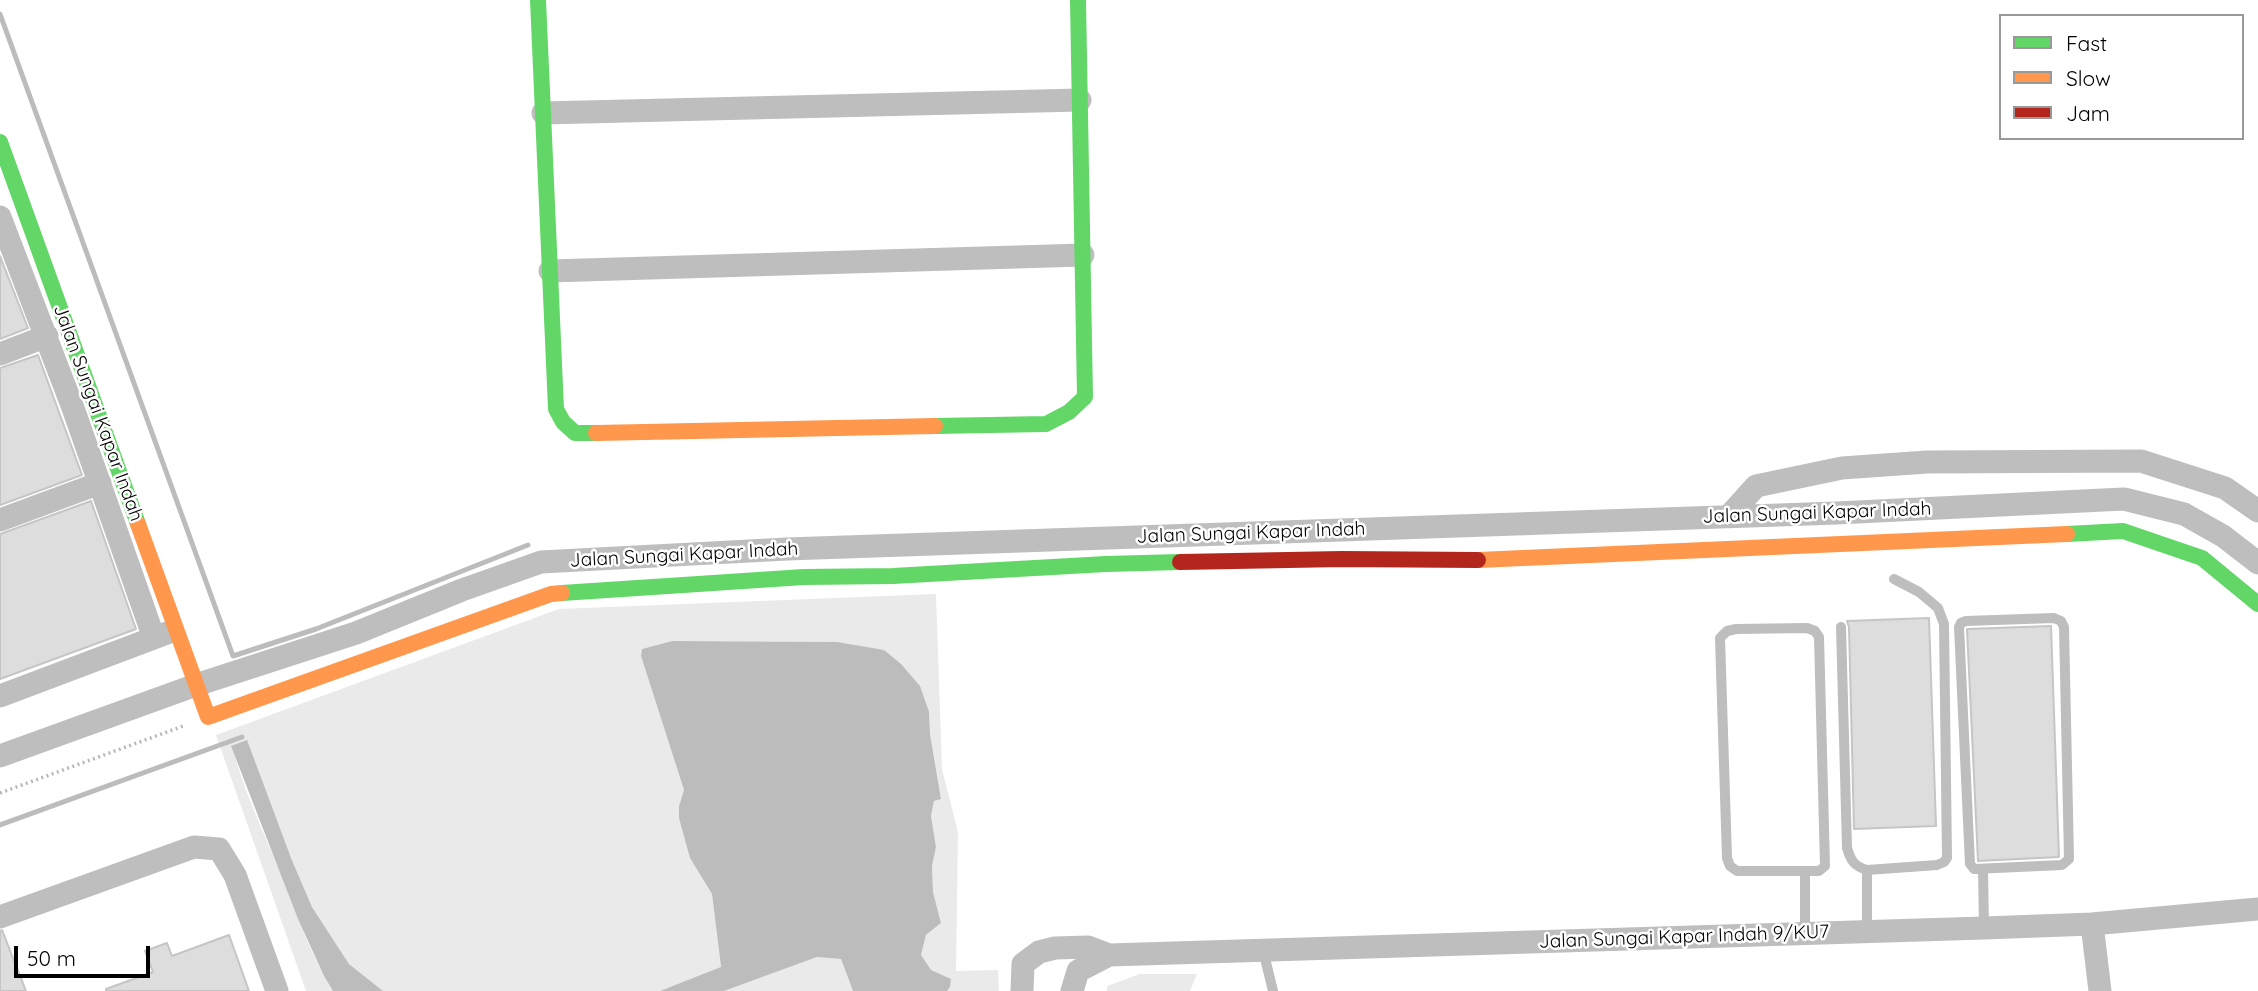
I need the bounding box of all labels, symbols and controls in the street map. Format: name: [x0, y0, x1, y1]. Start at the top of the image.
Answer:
legend: [1999, 14, 2244, 140]
text: Fast: [2066, 30, 2107, 56]
text: Slow: [2066, 65, 2111, 91]
text: Jam: [2066, 100, 2110, 126]
street label: Jalan Sungai Kapar Indah: [48, 302, 148, 524]
street label: Jalan Sungai Kapar Indah: [1702, 498, 1932, 528]
street label: Jalan Sungai Kapar Indah: [1136, 518, 1366, 548]
street label: Jalan Sungai Kapar Indah: [569, 538, 799, 572]
street label: Jalan Sungai Kapar Indah 9/KU7: [1538, 921, 1830, 953]
scale bar: [18, 932, 154, 976]
text: 50 m: [27, 945, 76, 971]

